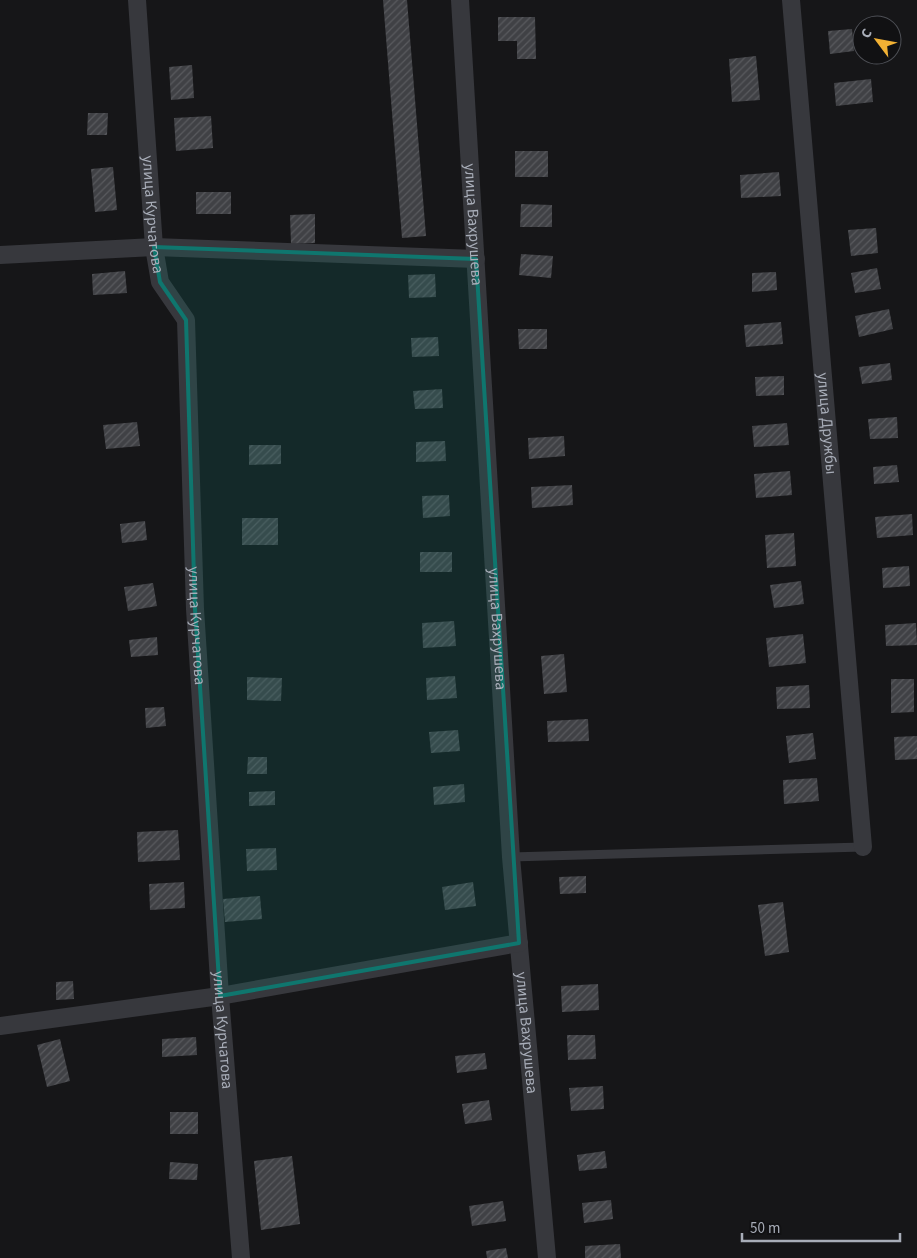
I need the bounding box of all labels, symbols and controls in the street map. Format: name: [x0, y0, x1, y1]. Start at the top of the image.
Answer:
north arrow: [852, 15, 902, 65]
text: С: [856, 25, 877, 42]
street label: улица Курчатова: [137, 155, 169, 275]
street label: улица Вахрушева: [459, 163, 488, 286]
street label: улица Дружбы: [812, 372, 842, 475]
street label: улица Курчатова: [183, 566, 211, 686]
street label: улица Вахрушева: [483, 567, 512, 691]
street label: улица Курчатова: [207, 970, 238, 1090]
street label: улица Вахрушева: [510, 971, 543, 1095]
scale bar: [742, 1210, 900, 1242]
text: 50 m: [750, 1218, 780, 1239]

